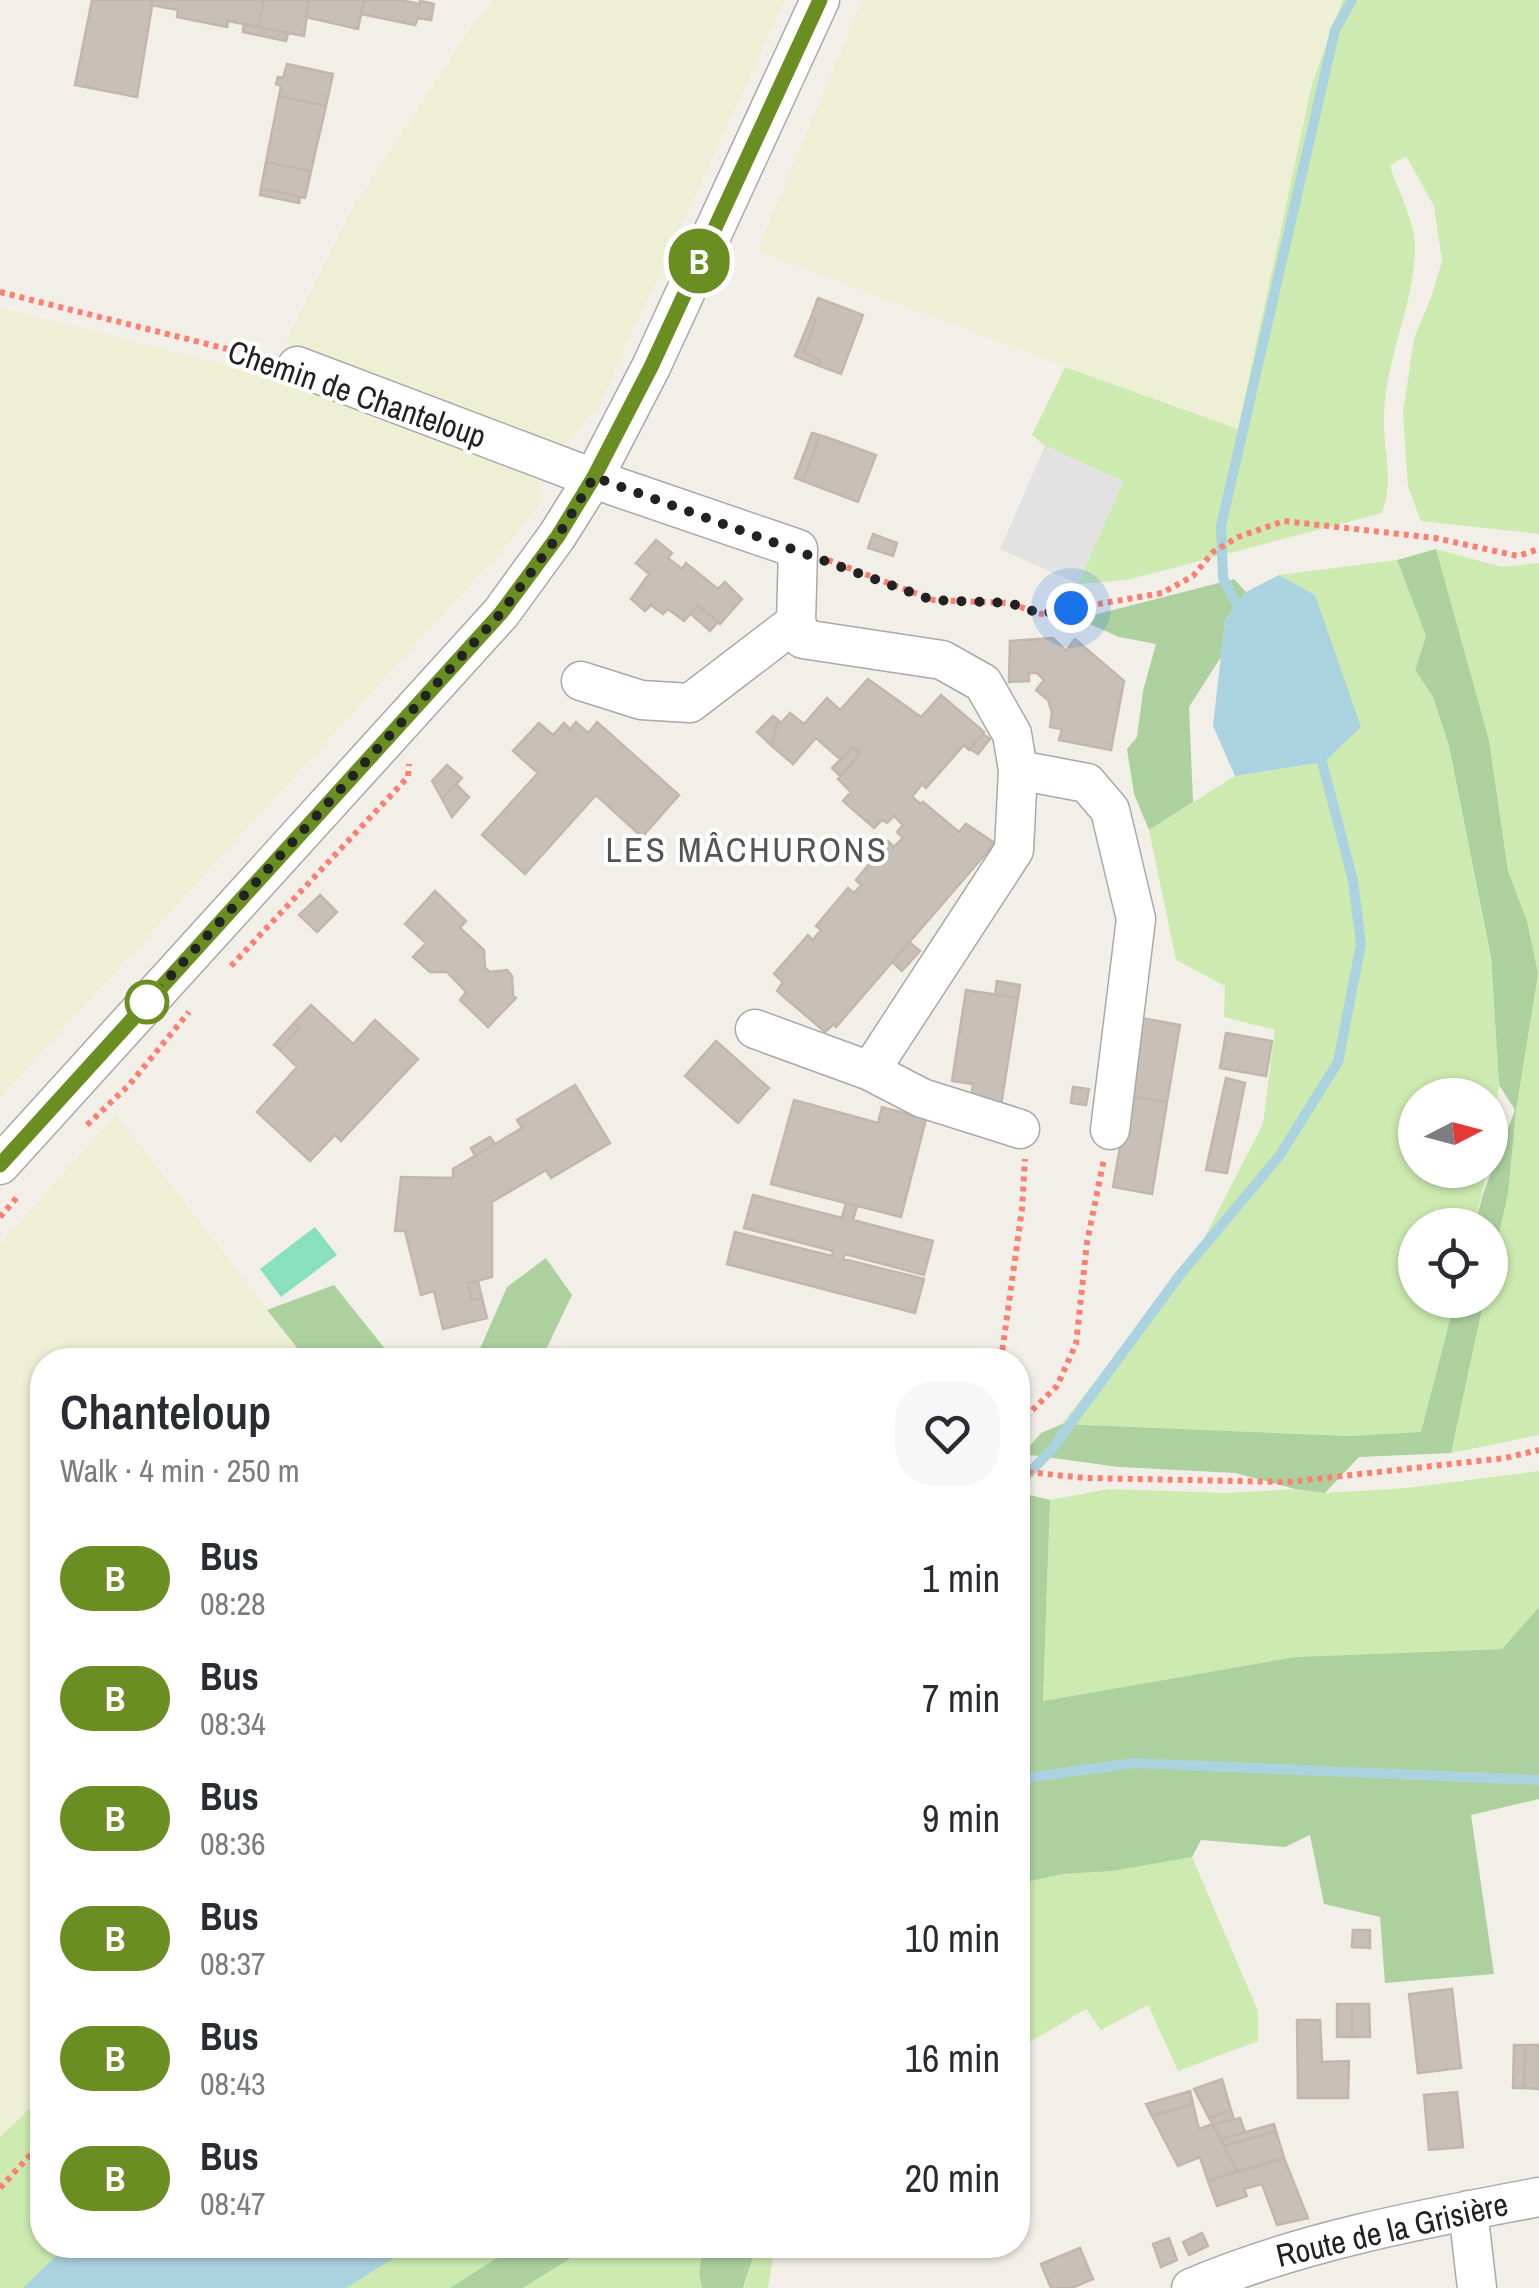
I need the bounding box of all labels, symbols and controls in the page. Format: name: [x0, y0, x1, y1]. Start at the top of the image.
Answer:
line badge: B: [666, 228, 732, 294]
text: B: [689, 238, 709, 285]
street label: Chemin de Chanteloup: [223, 329, 492, 458]
your location: [1046, 583, 1096, 633]
district label: LES MÂCHURONS: [606, 826, 888, 873]
unlabelled marker: [126, 981, 168, 1023]
north arrow: [1398, 1078, 1508, 1188]
map controls: [1398, 1078, 1508, 1318]
button: locate: [1398, 1208, 1508, 1318]
text: Chanteloup: [60, 1379, 271, 1444]
button: heart: [895, 1381, 1000, 1486]
text: Walk · 4 min · 250 m: [60, 1449, 300, 1492]
text: Bus: [200, 1531, 259, 1582]
text: 1 min: [922, 1553, 1000, 1604]
text: B: [105, 1555, 125, 1602]
text: 08:28: [200, 1582, 266, 1625]
text: Bus: [200, 1651, 259, 1702]
text: 7 min: [922, 1673, 1000, 1724]
text: B: [105, 1675, 125, 1722]
text: 08:34: [200, 1702, 266, 1745]
text: Bus: [200, 1771, 259, 1822]
text: 9 min: [922, 1793, 1000, 1844]
text: B: [105, 1795, 125, 1842]
text: 08:36: [200, 1822, 266, 1865]
text: Bus: [200, 1891, 259, 1942]
text: 10 min: [905, 1913, 1000, 1964]
text: B: [105, 1915, 125, 1962]
text: 08:37: [200, 1942, 266, 1985]
text: Bus: [200, 2011, 259, 2062]
text: 16 min: [905, 2033, 1000, 2084]
text: B: [105, 2035, 125, 2082]
text: 08:43: [200, 2062, 266, 2105]
text: Bus: [200, 2131, 259, 2182]
text: 20 min: [905, 2153, 1000, 2204]
text: B: [105, 2155, 125, 2202]
text: 08:47: [200, 2182, 266, 2225]
street label: Route de la Grisière: [1272, 2182, 1512, 2277]

